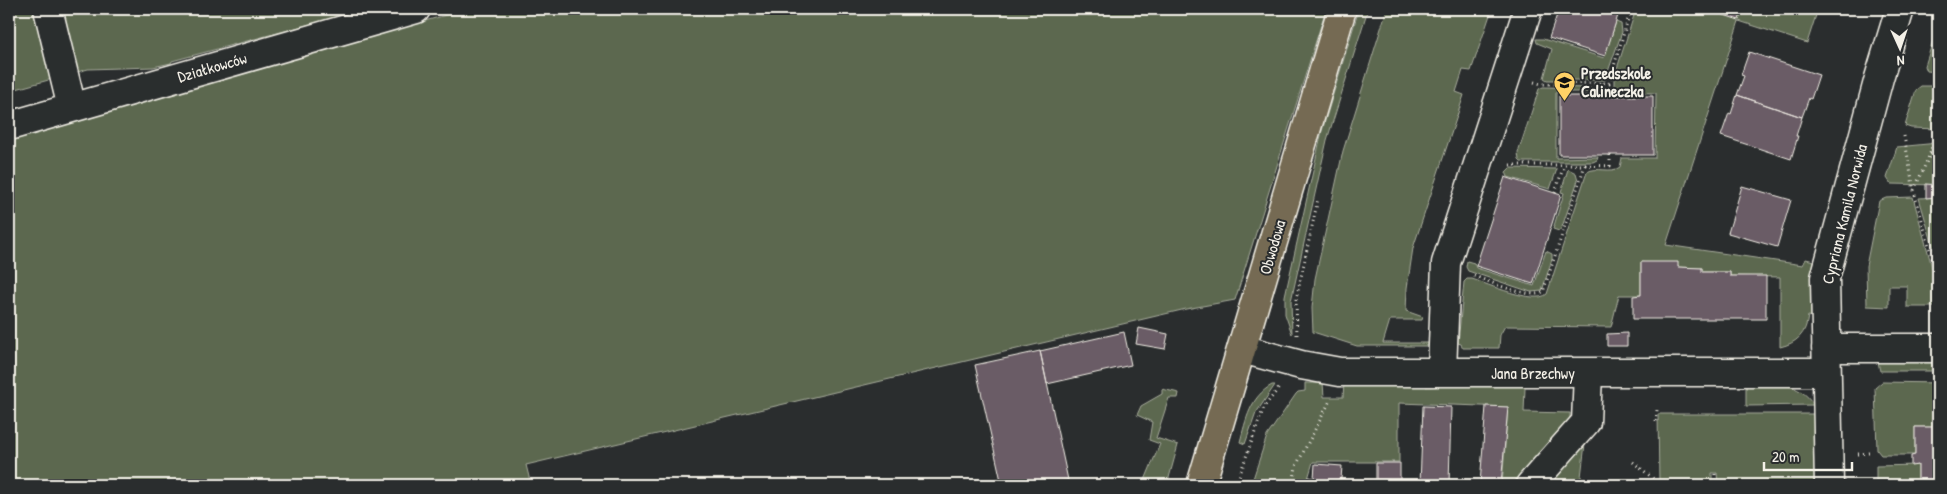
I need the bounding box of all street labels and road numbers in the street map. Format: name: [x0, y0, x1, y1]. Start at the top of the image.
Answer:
street label: Działkowców: [175, 47, 249, 87]
street label: Cypriana Kamila Norwida: [1816, 142, 1872, 286]
street label: Obwodowa: [1254, 217, 1290, 277]
street label: Jana Brzechwy: [1491, 362, 1575, 384]

